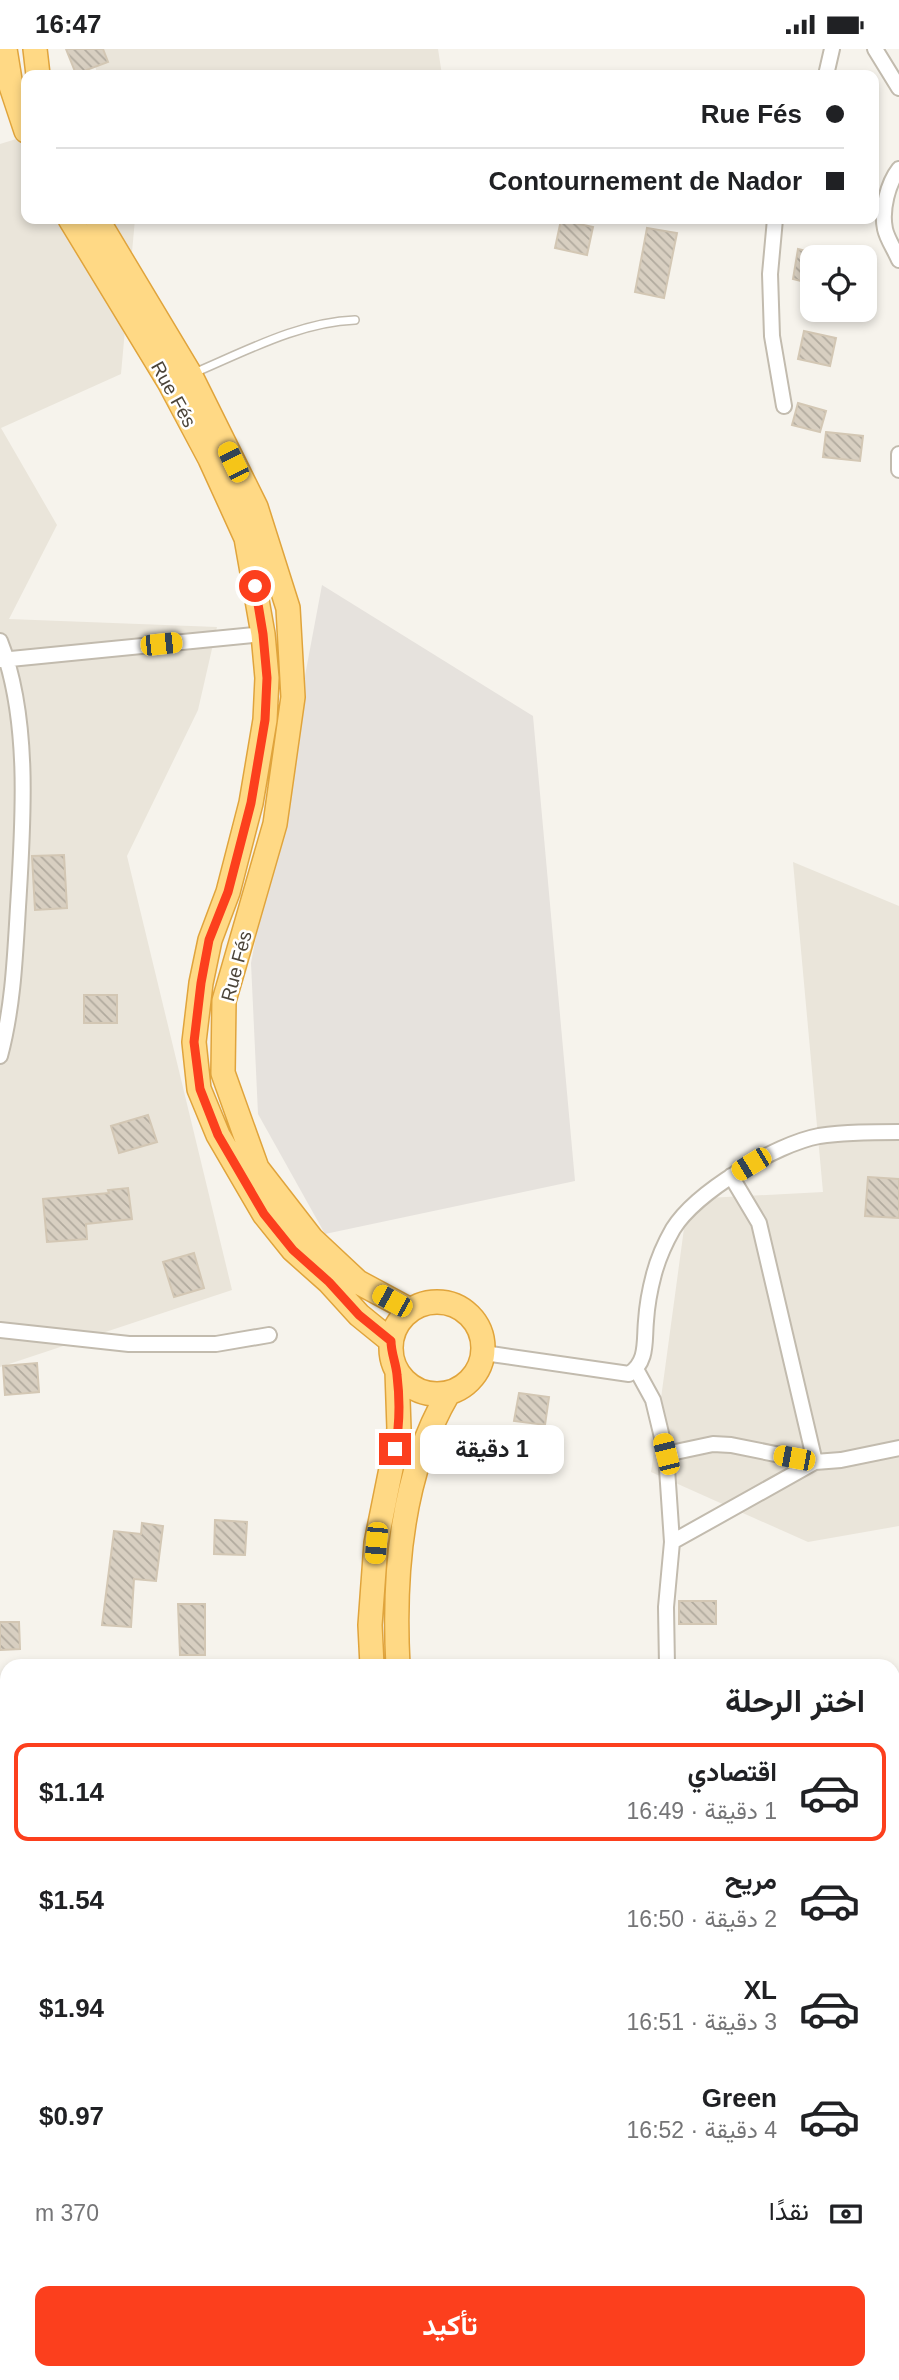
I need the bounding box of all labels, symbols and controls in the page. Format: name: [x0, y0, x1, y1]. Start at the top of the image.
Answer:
text: 16:47: [35, 9, 102, 39]
text: Rue Fés: [701, 99, 802, 129]
text: Contournement de Nador: [489, 166, 802, 196]
map controls: [800, 245, 877, 322]
button: locate: [800, 245, 877, 322]
street label: Rue Fés: [147, 358, 200, 431]
car: [215, 439, 252, 485]
route start: [239, 570, 271, 602]
car: [140, 631, 183, 657]
street label: Rue Fés: [217, 929, 256, 1004]
car: [728, 1144, 775, 1184]
car: [369, 1282, 416, 1320]
callout: 1 دقيقة: [420, 1425, 563, 1473]
car: [651, 1431, 682, 1477]
route end: [379, 1433, 411, 1465]
text: 1 دقيقة: [455, 1436, 529, 1462]
car: [772, 1444, 817, 1472]
car: [364, 1521, 389, 1565]
text: اختر الرحلة: [725, 1683, 865, 1719]
text: اقتصادي: [688, 1757, 777, 1787]
icon: car: [798, 1761, 861, 1824]
text: $1.14: [39, 1777, 104, 1807]
text: 1 دقيقة · 16:49: [627, 1798, 777, 1824]
text: مريح: [725, 1865, 777, 1895]
icon: car: [798, 1869, 861, 1932]
text: $1.54: [39, 1885, 104, 1915]
text: 2 دقيقة · 16:50: [627, 1906, 777, 1932]
text: XL: [744, 1975, 777, 2005]
icon: car: [798, 1977, 861, 2040]
text: $1.94: [39, 1993, 104, 2023]
text: 3 دقيقة · 16:51: [627, 2009, 777, 2035]
text: Green: [702, 2083, 777, 2113]
icon: car: [798, 2085, 861, 2148]
text: $0.97: [39, 2101, 104, 2131]
text: 4 دقيقة · 16:52: [627, 2117, 777, 2143]
icon: cash: [827, 2195, 865, 2233]
text: نقدًا: [769, 2196, 809, 2226]
text: 370 m: [35, 2200, 99, 2226]
button: تأكيد: [35, 2286, 865, 2366]

